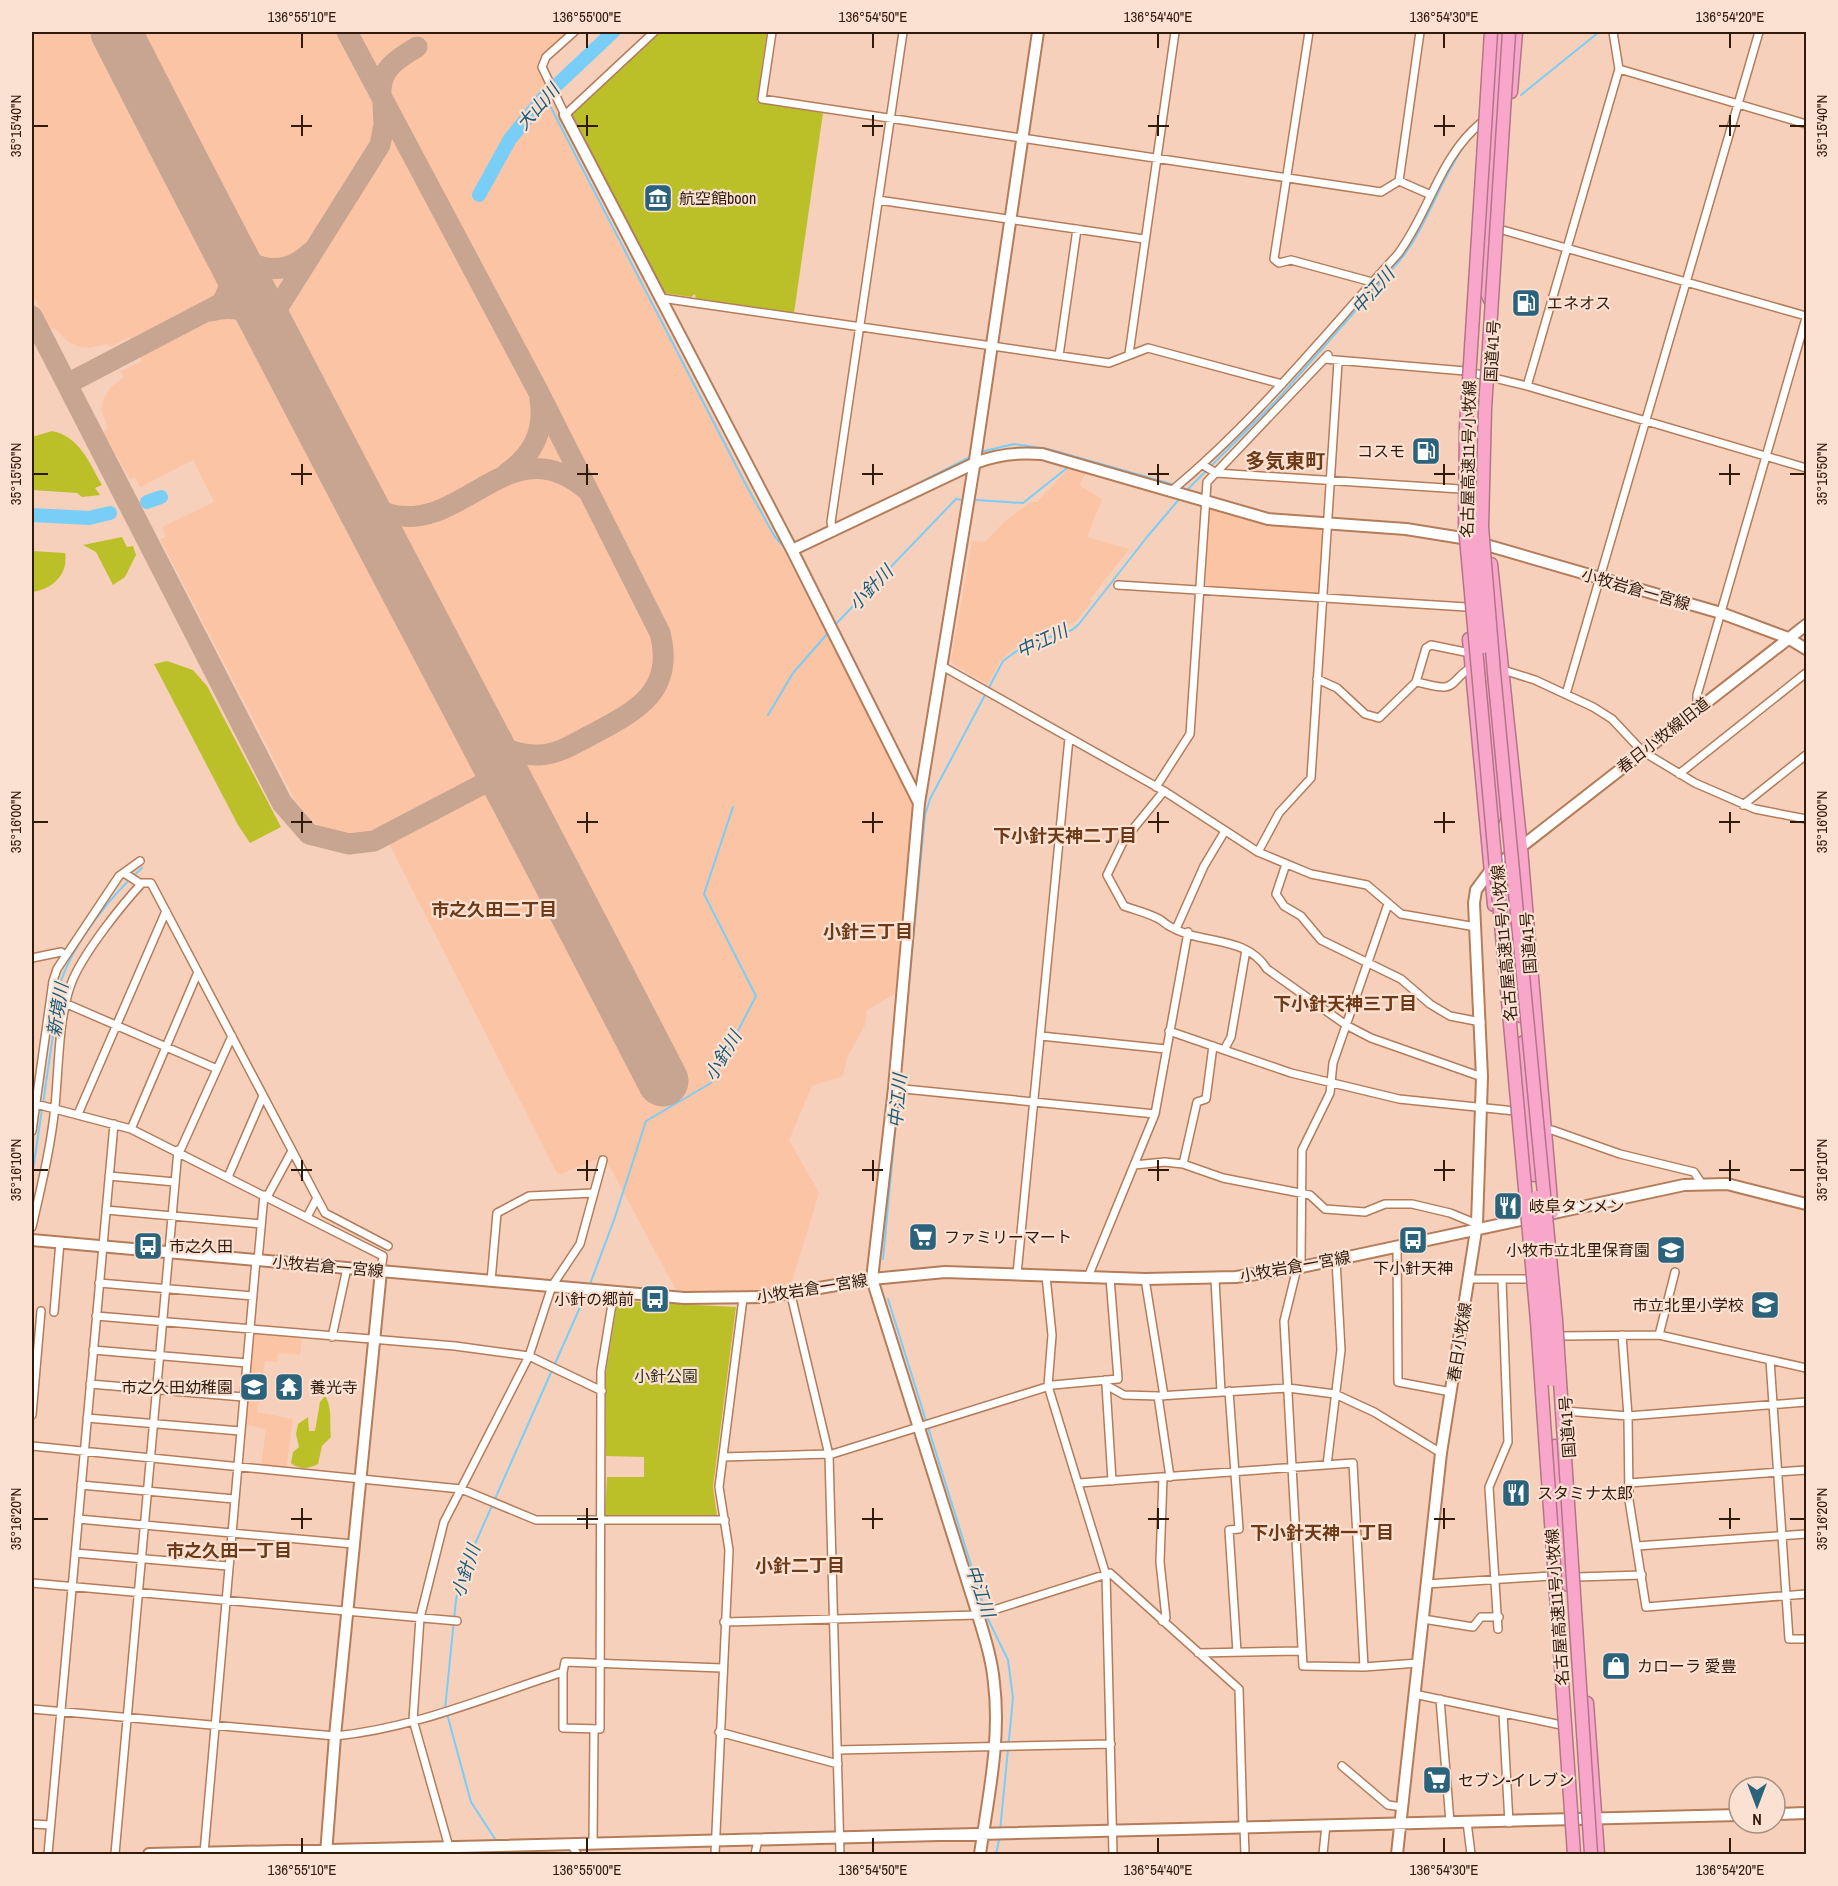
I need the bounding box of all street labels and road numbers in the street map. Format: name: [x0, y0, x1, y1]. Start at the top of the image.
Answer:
street label: 国道41号: [1479, 319, 1505, 383]
street label: 名古屋高速11号小牧線: [1456, 380, 1480, 538]
street label: 小牧岩倉一宮線: [1579, 563, 1693, 615]
street label: 春日小牧線旧道: [1612, 692, 1714, 778]
street label: 名古屋高速11号小牧線: [1486, 864, 1522, 1022]
street label: 国道41号: [1515, 911, 1541, 975]
street label: 小牧岩倉一宮線: [1238, 1245, 1352, 1287]
street label: 小牧岩倉一宮線: [271, 1250, 385, 1282]
street label: 小牧岩倉一宮線: [755, 1268, 869, 1308]
street label: 春日小牧線: [1442, 1301, 1476, 1383]
street label: 国道41号: [1554, 1395, 1580, 1459]
street label: 名古屋高速11号小牧線: [1541, 1528, 1573, 1686]

